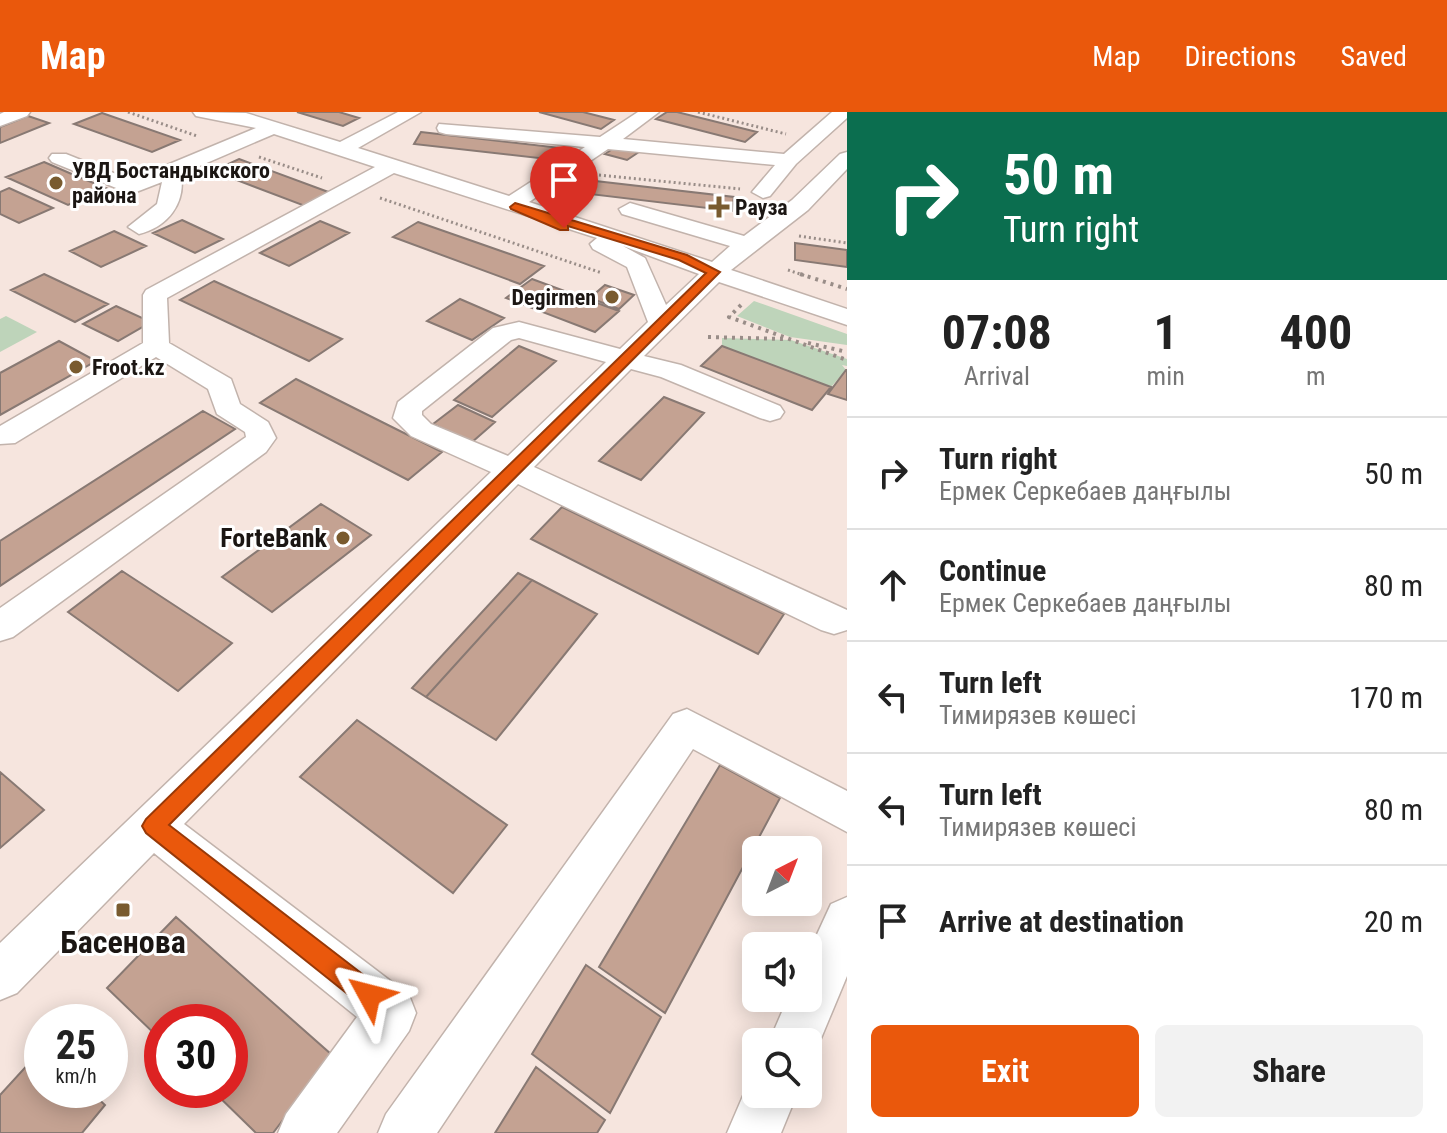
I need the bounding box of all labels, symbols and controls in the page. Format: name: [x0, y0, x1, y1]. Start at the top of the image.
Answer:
text: Map: [40, 34, 106, 78]
text: Map: [1092, 40, 1141, 73]
text: Directions: [1185, 40, 1296, 73]
text: Saved: [1340, 40, 1407, 73]
text: 50 m: [1003, 142, 1114, 208]
icon: right: [871, 144, 975, 248]
pin: [530, 146, 598, 228]
place label: УВД Бостандыкского района: [72, 158, 270, 208]
icon: arrive: [542, 158, 586, 202]
marker: УВД Бостандыкского района: [47, 174, 65, 192]
place label: Рауза: [735, 195, 788, 220]
marker: Рауза: [710, 198, 728, 216]
text: Turn right: [1003, 209, 1139, 251]
place label: Degirmen: [511, 285, 596, 310]
marker: Degirmen: [603, 288, 621, 306]
text: 07:08: [942, 304, 1052, 361]
text: 1: [1154, 304, 1178, 361]
text: 400: [1279, 304, 1352, 361]
place label: Froot.kz: [92, 355, 165, 380]
marker: Froot.kz: [67, 358, 85, 376]
text: Arrival: [964, 361, 1030, 391]
text: min: [1147, 361, 1185, 391]
text: m: [1306, 361, 1326, 391]
text: Turn right: [939, 441, 1057, 476]
icon: right: [871, 451, 915, 495]
text: 50 m: [1364, 456, 1423, 491]
text: Ермек Серкебаев даңғылы: [939, 476, 1231, 506]
place label: ForteBank: [220, 523, 328, 553]
marker: ForteBank: [334, 529, 352, 547]
text: Continue: [939, 553, 1046, 588]
icon: ahead: [871, 563, 915, 607]
text: 80 m: [1364, 568, 1423, 603]
text: Ермек Серкебаев даңғылы: [939, 588, 1231, 618]
text: Turn left: [939, 665, 1042, 700]
icon: left: [871, 675, 915, 719]
text: 170 m: [1349, 680, 1423, 715]
text: Тимирязев көшесі: [939, 700, 1136, 730]
text: Turn left: [939, 777, 1042, 812]
icon: left: [871, 787, 915, 831]
text: 80 m: [1364, 792, 1423, 827]
text: Тимирязев көшесі: [939, 812, 1136, 842]
north arrow: [742, 836, 822, 916]
map controls: [742, 836, 822, 1108]
icon: arrive: [871, 899, 915, 943]
marker: Басенова: [114, 901, 132, 919]
text: Arrive at destination: [939, 904, 1184, 939]
text: 20 m: [1364, 904, 1423, 939]
place label: Басенова: [60, 923, 186, 961]
button: sound: [742, 932, 822, 1012]
position arrow: [327, 953, 411, 1037]
speed limit sign: 30: [144, 1004, 248, 1108]
text: 25: [56, 1022, 96, 1069]
button: Exit: [871, 1025, 1139, 1117]
button: Share: [1155, 1025, 1423, 1117]
button: search: [742, 1028, 822, 1108]
text: km/h: [55, 1064, 97, 1088]

